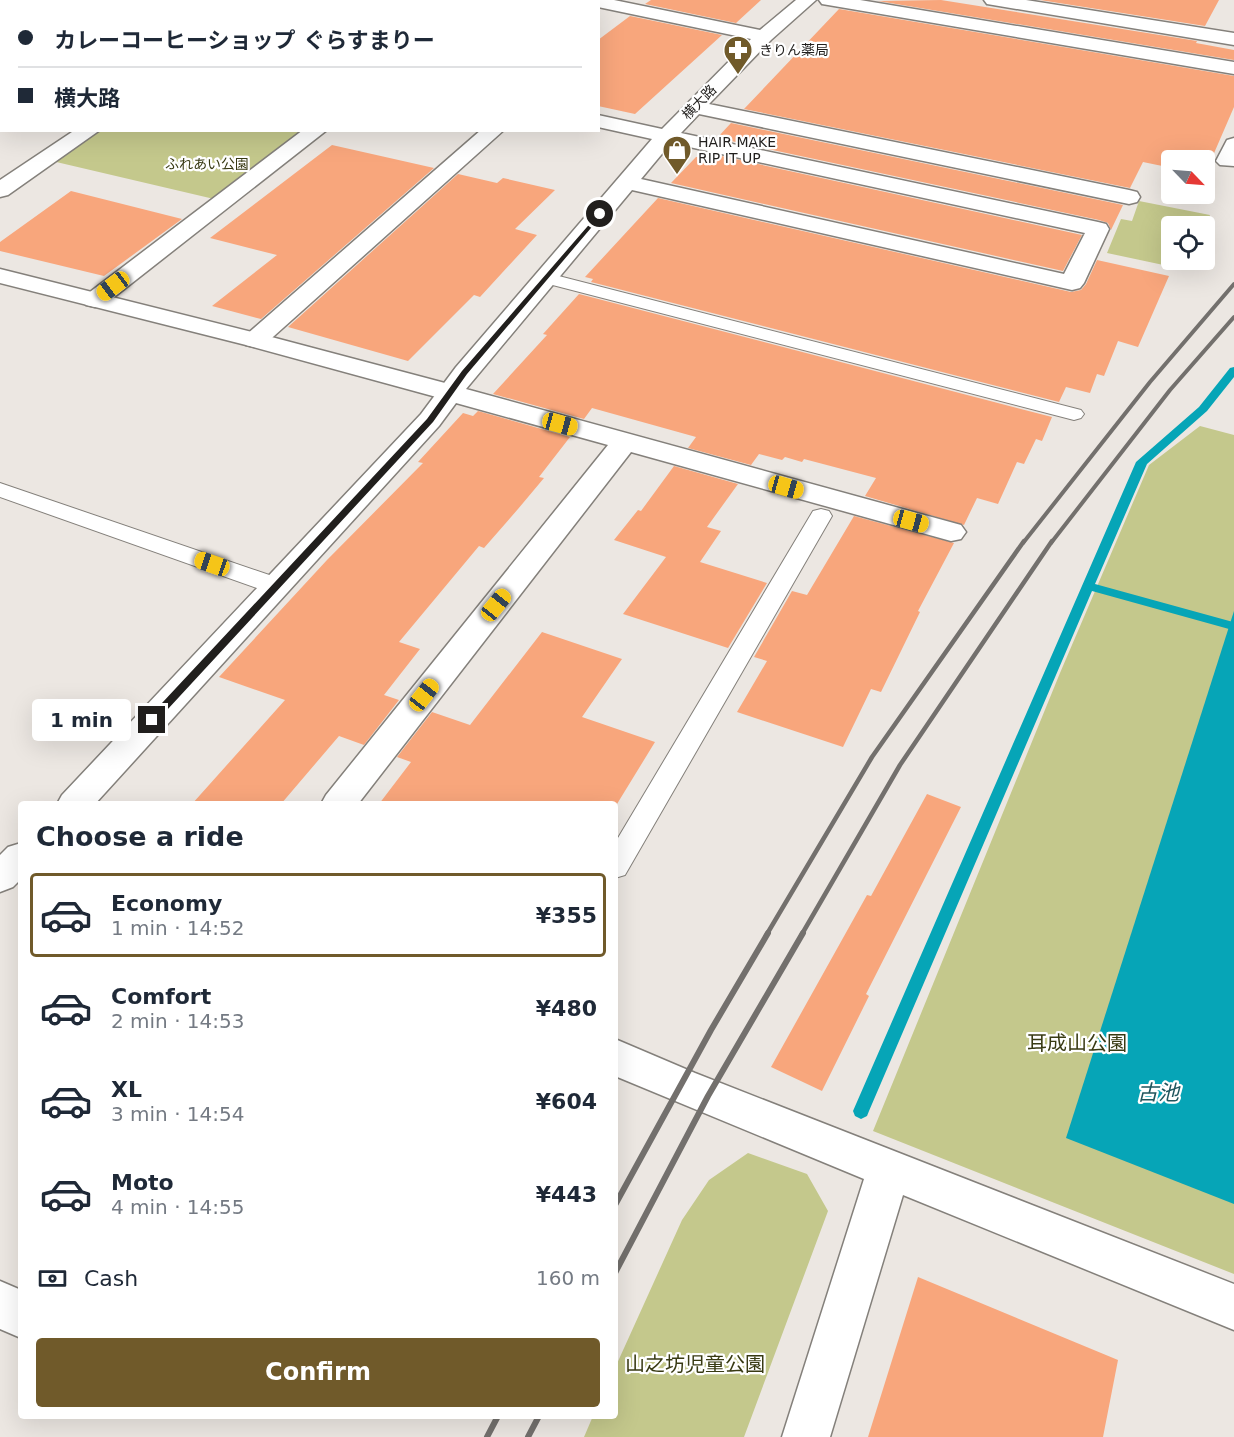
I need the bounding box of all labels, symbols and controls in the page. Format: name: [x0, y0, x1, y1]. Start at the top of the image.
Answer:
text: カレーコーヒーショップ ぐらすまりー: [54, 28, 435, 53]
pharmacy icon: きりん薬局: [722, 34, 754, 76]
place label: きりん薬局: [759, 42, 829, 58]
street label: 横大路: [679, 81, 719, 123]
text: 横大路: [54, 86, 120, 111]
shop icon: HAIR MAKE RIP IT UP: [661, 134, 693, 176]
place label: HAIR MAKE RIP IT UP: [698, 134, 776, 166]
north arrow: [1161, 150, 1215, 204]
map controls: [1161, 150, 1215, 270]
park label: ふれあい公園: [165, 156, 249, 172]
route start: [586, 200, 613, 227]
button: locate: [1161, 216, 1215, 270]
car: [93, 268, 133, 304]
car: [540, 411, 580, 437]
car: [766, 473, 806, 501]
car: [891, 508, 931, 534]
car: [192, 550, 232, 578]
car: [478, 585, 514, 625]
car: [406, 675, 442, 715]
callout: 1 min: [32, 699, 131, 741]
route end: [138, 706, 165, 733]
text: 1 min: [50, 708, 113, 732]
text: Choose a ride: [36, 821, 244, 852]
icon: car: [39, 888, 93, 942]
text: Economy: [111, 891, 222, 916]
text: ¥355: [536, 903, 597, 928]
text: 1 min · 14:52: [111, 916, 245, 940]
icon: car: [39, 981, 93, 1035]
text: Comfort: [111, 984, 211, 1009]
text: ¥480: [536, 996, 597, 1021]
text: 2 min · 14:53: [111, 1009, 245, 1033]
park label: 耳成山公園: [1027, 1031, 1127, 1055]
icon: car: [39, 1074, 93, 1128]
text: XL: [111, 1077, 142, 1102]
water label: 古池: [1137, 1081, 1181, 1105]
text: ¥604: [536, 1089, 597, 1114]
text: 3 min · 14:54: [111, 1102, 245, 1126]
icon: car: [39, 1167, 93, 1221]
text: Moto: [111, 1170, 174, 1195]
text: ¥443: [536, 1182, 597, 1207]
text: 4 min · 14:55: [111, 1195, 245, 1219]
icon: cash: [36, 1262, 69, 1295]
text: Cash: [84, 1266, 138, 1291]
text: 160 m: [536, 1266, 600, 1290]
button: Confirm: [36, 1338, 600, 1407]
park label: 山之坊児童公園: [625, 1352, 765, 1376]

